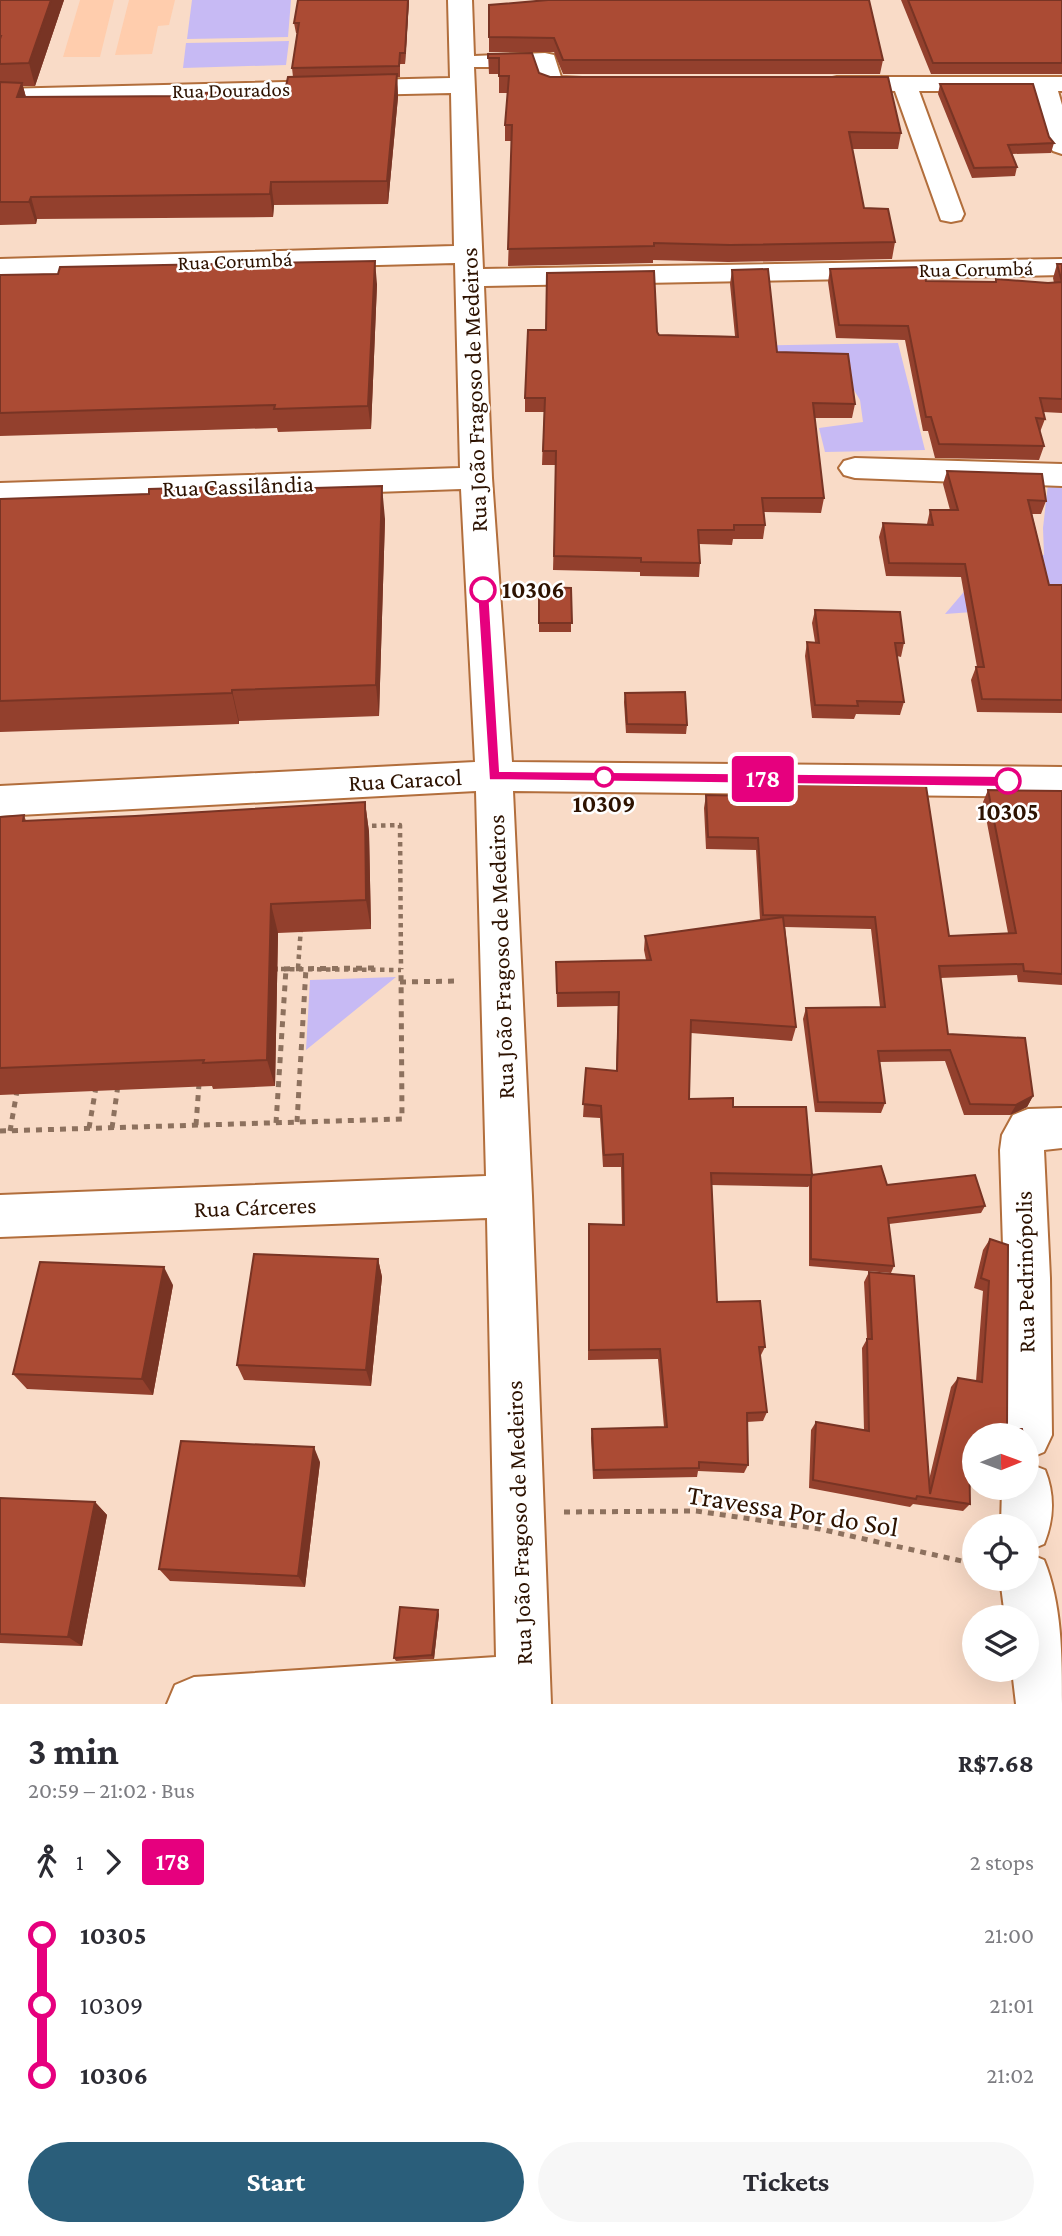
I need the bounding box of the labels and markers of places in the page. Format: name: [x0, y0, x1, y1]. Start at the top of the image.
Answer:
place label: 10306: [502, 576, 565, 603]
marker: 10306: [470, 577, 496, 603]
marker: 10309: [594, 767, 614, 787]
marker: 10305: [995, 768, 1021, 794]
place label: 10309: [573, 790, 635, 817]
place label: 10305: [977, 798, 1039, 825]

